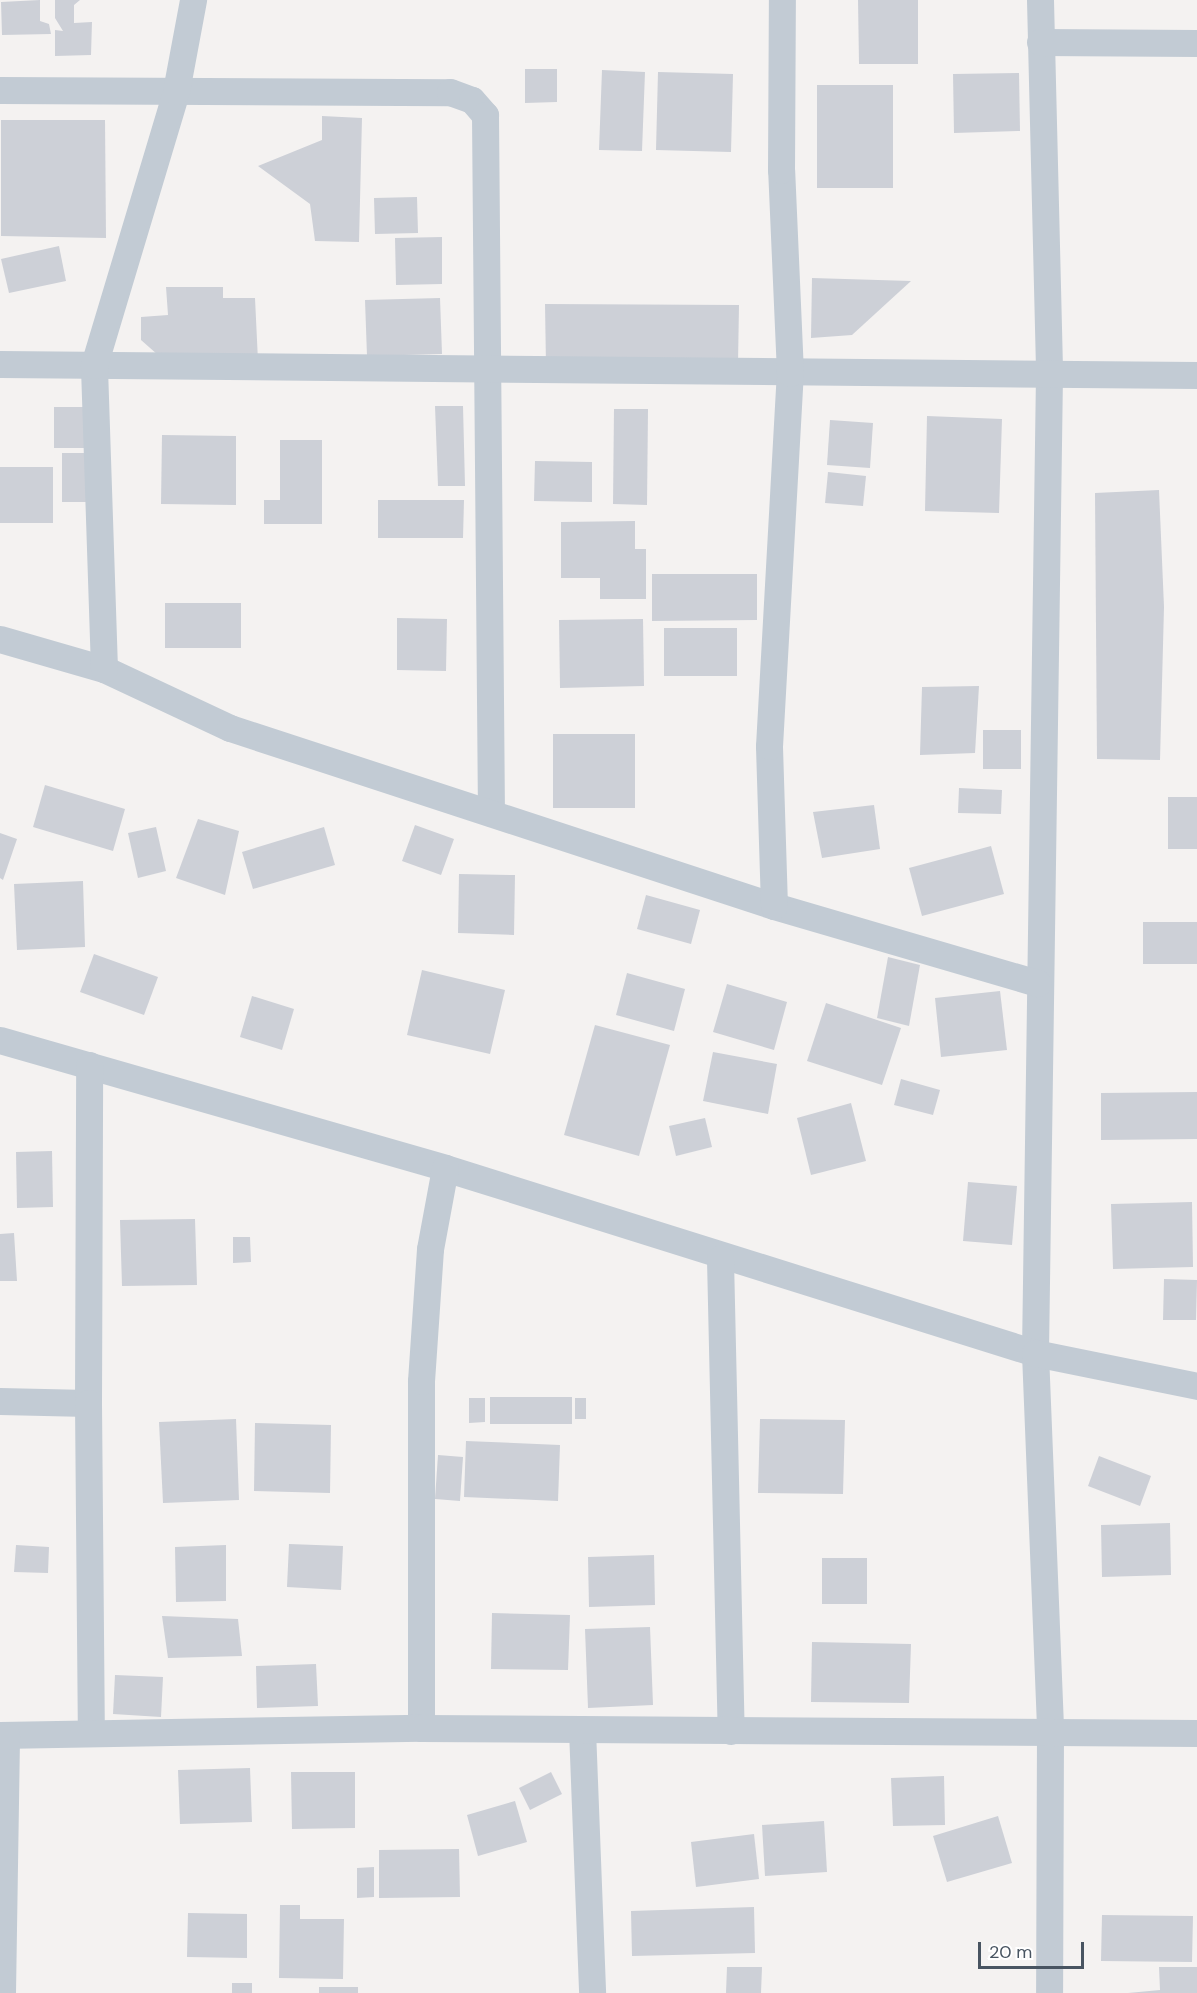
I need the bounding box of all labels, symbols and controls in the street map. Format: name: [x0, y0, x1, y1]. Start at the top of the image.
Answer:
scale bar: [981, 1930, 1088, 1968]
text: 20 m: [989, 1940, 1032, 1964]

